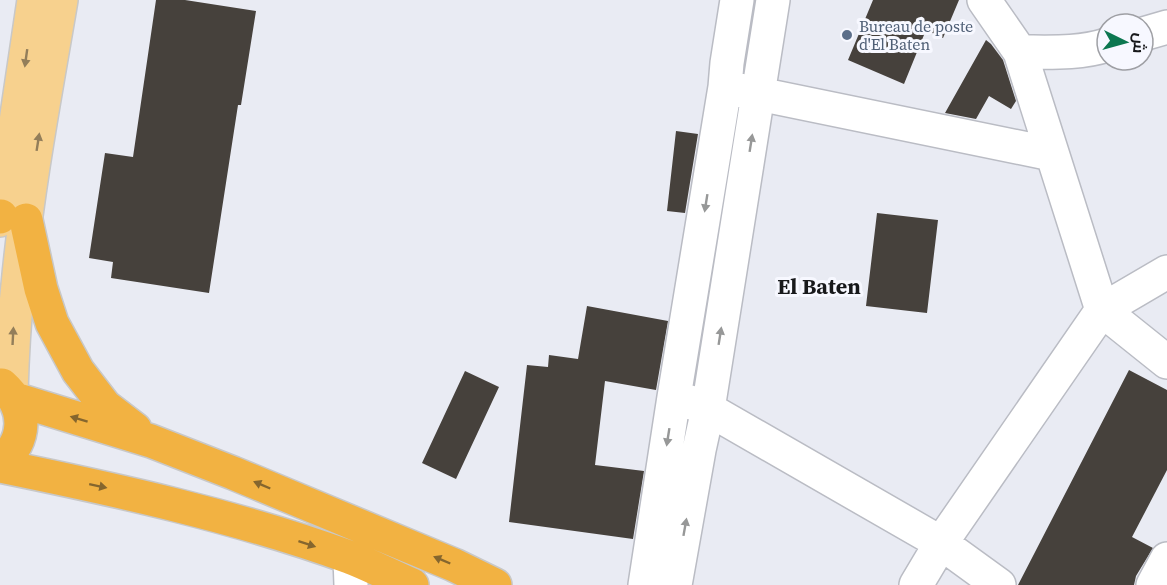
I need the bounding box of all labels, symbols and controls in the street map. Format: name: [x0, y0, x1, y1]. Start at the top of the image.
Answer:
north arrow: [1095, 12, 1155, 72]
place label: Bureau de poste d'El Baten: [859, 15, 973, 55]
marker: Bureau de poste d'El Baten: [840, 28, 854, 42]
text: ش: [1128, 32, 1152, 54]
one-way arrow: [21, 48, 30, 67]
one-way arrow: [33, 133, 42, 152]
one-way arrow: [746, 133, 755, 152]
one-way arrow: [701, 194, 710, 213]
district label: El Baten: [777, 271, 861, 301]
one-way arrow: [9, 326, 18, 345]
one-way arrow: [716, 326, 725, 345]
one-way arrow: [70, 414, 88, 423]
one-way arrow: [663, 428, 672, 447]
one-way arrow: [253, 480, 271, 490]
one-way arrow: [89, 482, 108, 491]
one-way arrow: [681, 518, 690, 537]
one-way arrow: [298, 539, 316, 549]
one-way arrow: [433, 555, 451, 565]

